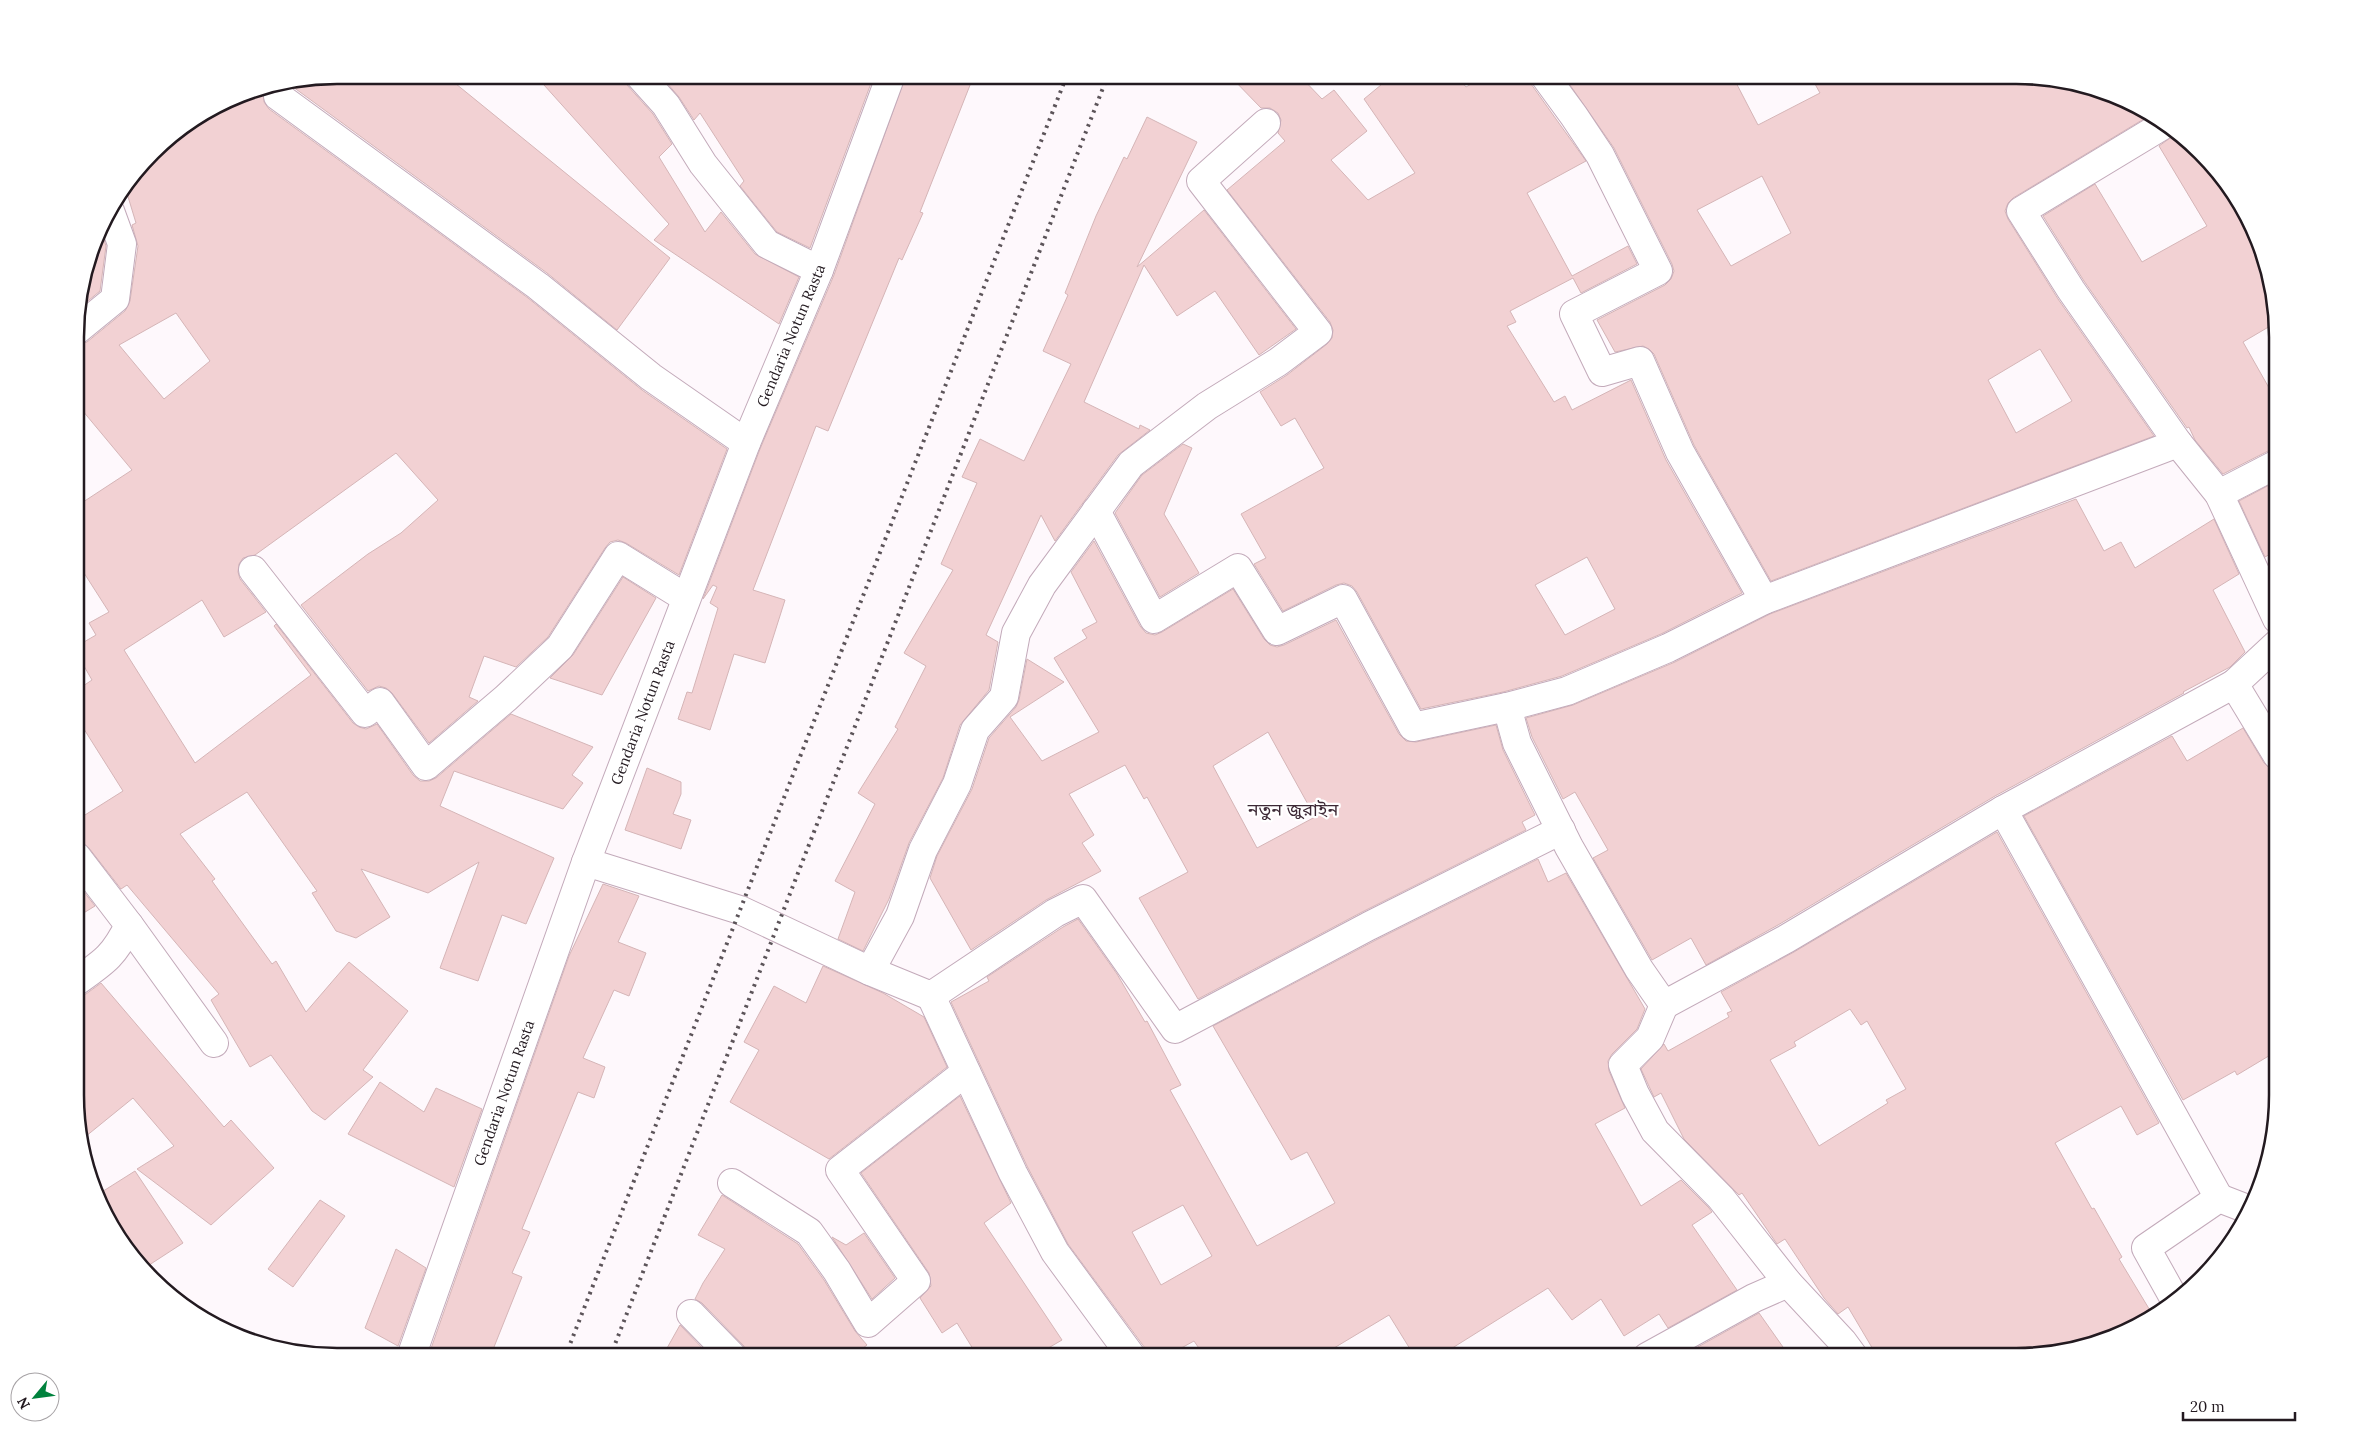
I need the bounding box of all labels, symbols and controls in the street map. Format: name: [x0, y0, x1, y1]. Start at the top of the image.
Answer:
street label: Gendaria Notun Rasta: [752, 261, 829, 410]
street label: Gendaria Notun Rasta: [606, 637, 679, 787]
district label: নতুন জুরাইন: [1247, 798, 1339, 821]
street label: Gendaria Notun Rasta: [469, 1017, 538, 1168]
north arrow: [10, 1372, 60, 1422]
scale bar: [2183, 1390, 2296, 1422]
text: N: [13, 1394, 34, 1412]
text: 20 m: [2190, 1397, 2225, 1416]

